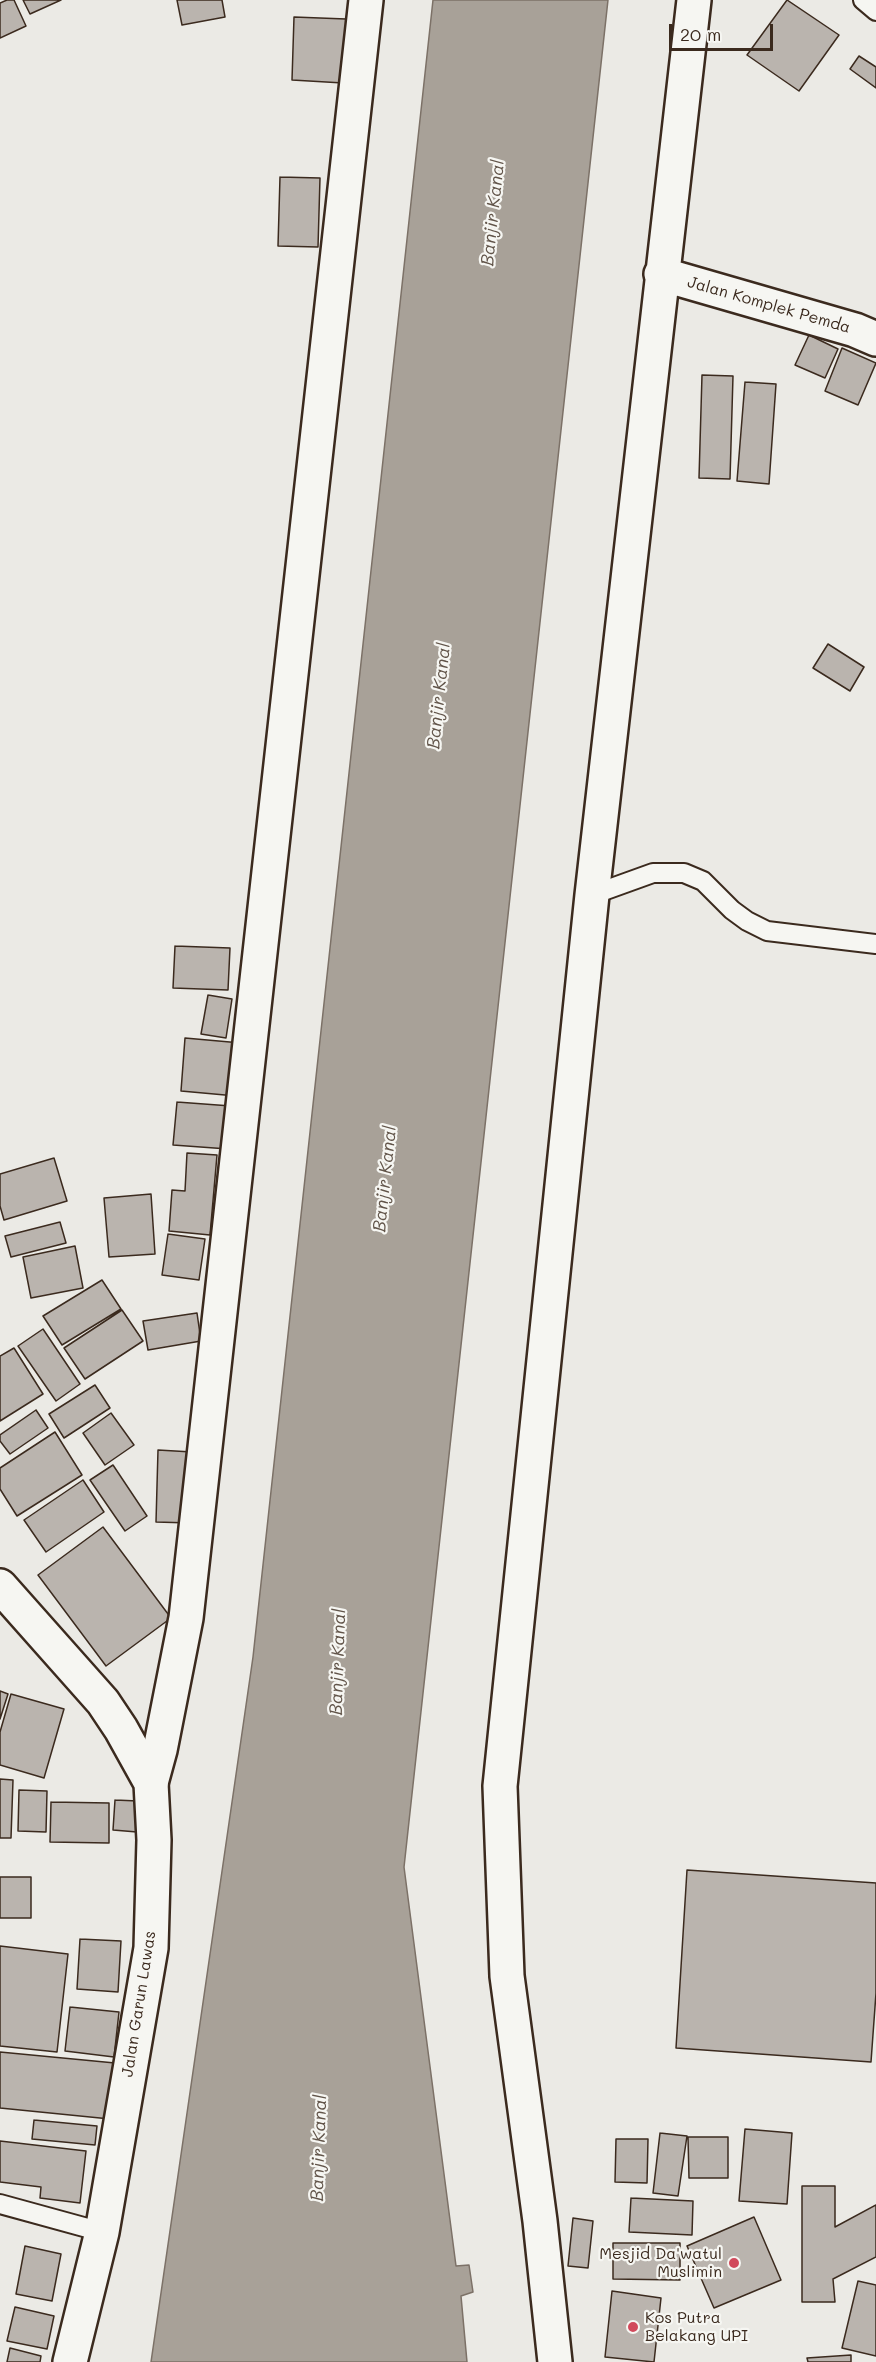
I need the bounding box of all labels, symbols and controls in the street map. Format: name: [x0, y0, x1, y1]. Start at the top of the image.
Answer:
scale bar: [672, 12, 776, 50]
text: 20 m: [680, 22, 721, 46]
water label: Banjir Kanal: [477, 159, 509, 267]
street label: Jalan Komplek Pemda: [685, 273, 853, 337]
water label: Banjir Kanal: [423, 642, 455, 750]
water label: Banjir Kanal: [369, 1125, 401, 1233]
water label: Banjir Kanal: [325, 1608, 351, 1716]
street label: Jalan Garun Lawas: [118, 1929, 160, 2079]
water label: Banjir Kanal: [306, 2094, 332, 2202]
place label: Mesjid Da'watul Muslimin: [599, 2244, 722, 2282]
marker: Mesjid Da'watul Muslimin: [727, 2256, 741, 2270]
place label: Kos Putra Belakang UPI: [645, 2308, 748, 2346]
marker: Kos Putra Belakang UPI: [626, 2320, 640, 2334]

